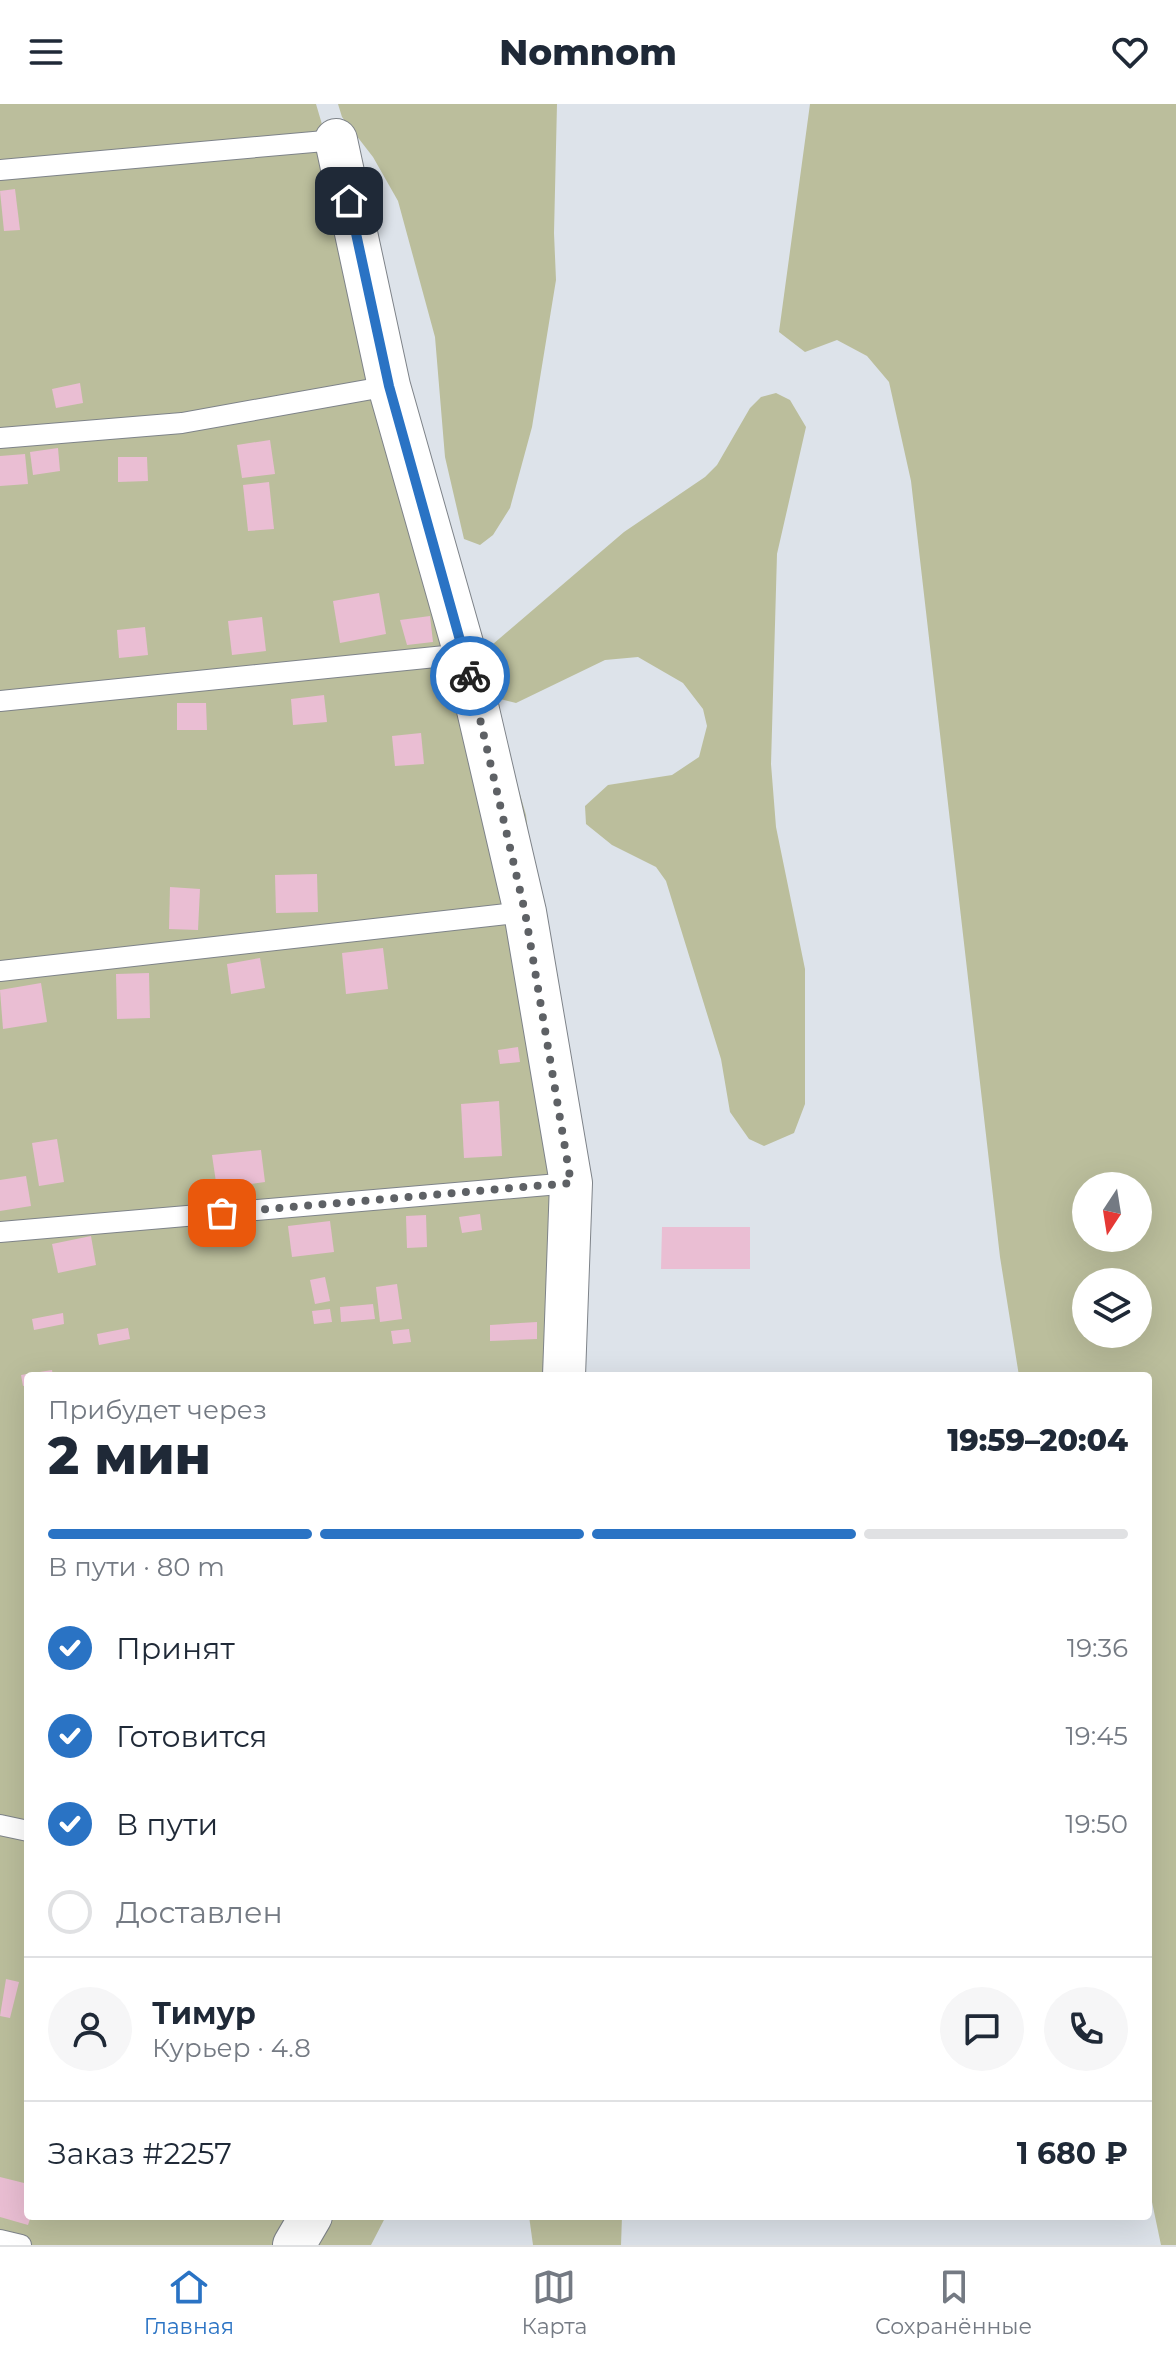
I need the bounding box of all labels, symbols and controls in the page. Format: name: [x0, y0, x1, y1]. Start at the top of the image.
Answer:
icon: menu: [24, 30, 68, 74]
text: Nomnom: [499, 30, 677, 74]
icon: heart: [1108, 30, 1152, 74]
pin: [315, 167, 383, 235]
icon: home: [327, 179, 371, 223]
courier: [430, 636, 510, 716]
icon: bike: [448, 654, 492, 698]
north arrow: [1072, 1172, 1152, 1252]
map controls: [1072, 1172, 1152, 1348]
pin: [188, 1179, 256, 1247]
icon: bag: [200, 1191, 244, 1235]
button: layers: [1072, 1268, 1152, 1348]
text: Прибудет через: [48, 1394, 267, 1426]
text: 19:59–20:04: [947, 1422, 1128, 1459]
text: 2 мин: [48, 1424, 211, 1487]
text: В пути · 80 m: [48, 1551, 225, 1583]
icon: check: [48, 1626, 92, 1670]
text: Принят: [116, 1630, 235, 1667]
text: 19:36: [1067, 1632, 1128, 1664]
icon: check: [48, 1714, 92, 1758]
text: Готовится: [116, 1718, 268, 1755]
text: 19:45: [1065, 1720, 1128, 1752]
icon: check: [48, 1802, 92, 1846]
text: В пути: [116, 1806, 218, 1843]
text: 19:50: [1065, 1808, 1128, 1840]
text: Доставлен: [116, 1894, 283, 1931]
button: person: [48, 1987, 132, 2071]
button: chat: [940, 1987, 1024, 2071]
button: phone: [1044, 1987, 1128, 2071]
text: Тимур: [152, 1995, 256, 2032]
text: Курьер · 4.8: [152, 2032, 311, 2064]
text: Заказ #2257: [48, 2135, 232, 2172]
text: 1 680 ₽: [1017, 2135, 1128, 2172]
tab: Главная: [144, 2265, 234, 2340]
tab: Карта: [522, 2265, 587, 2340]
tab: Сохранённые: [875, 2265, 1032, 2340]

